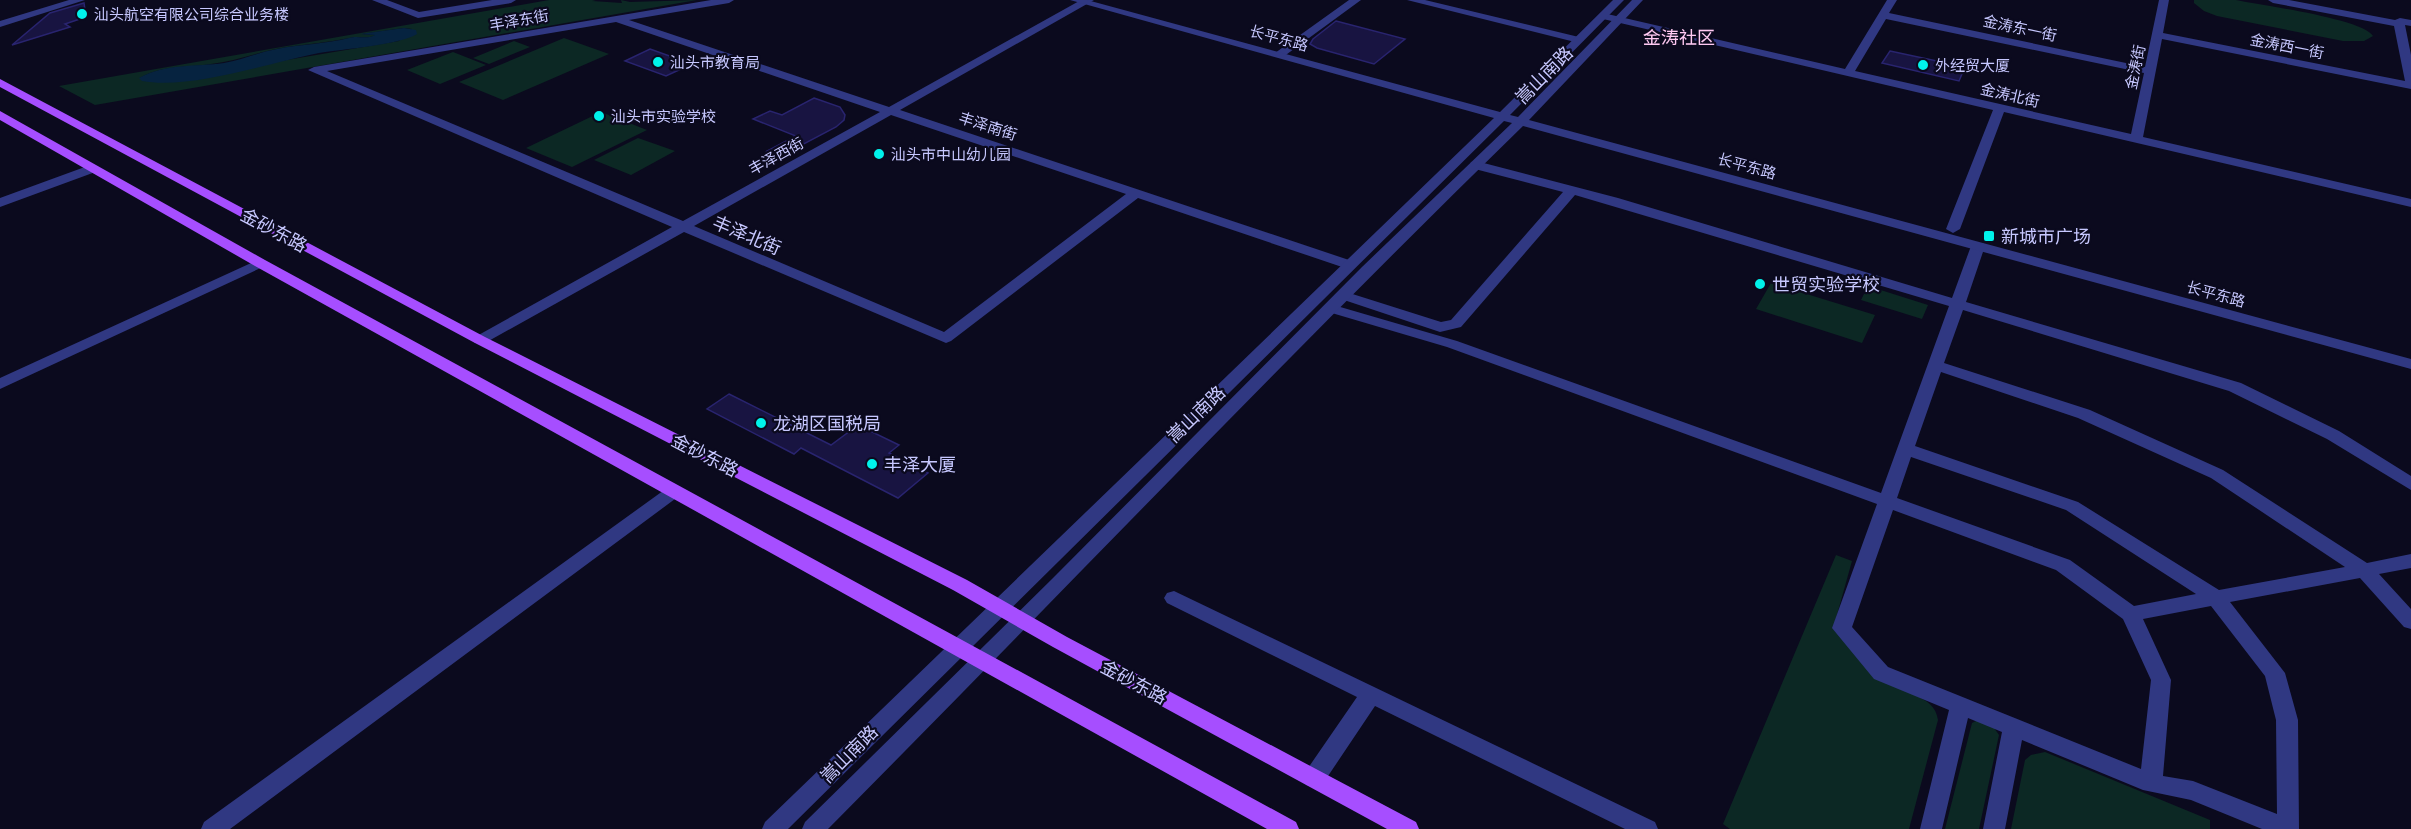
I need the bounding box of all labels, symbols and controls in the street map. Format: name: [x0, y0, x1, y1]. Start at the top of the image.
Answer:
place label: 汕头航空有限公司综合业务楼: [94, 5, 289, 24]
street label: 丰泽东街: [488, 5, 550, 35]
marker: 汕头航空有限公司综合业务楼: [75, 7, 89, 21]
street label: 金涛东一街: [1981, 11, 2059, 45]
street label: 长平东路: [1248, 21, 1310, 55]
district label: 金涛社区: [1643, 26, 1715, 49]
street label: 金涛西一街: [2248, 30, 2326, 62]
street label: 嵩山南路: [1510, 41, 1578, 109]
street label: 金涛街: [2121, 43, 2149, 91]
place label: 汕头市教育局: [670, 53, 760, 72]
marker: 汕头市教育局: [651, 55, 665, 69]
place label: 外经贸大厦: [1935, 56, 2010, 75]
marker: 外经贸大厦: [1916, 58, 1930, 72]
street label: 金涛北街: [1979, 79, 2041, 111]
place label: 汕头市实验学校: [611, 107, 716, 126]
street label: 丰泽南街: [957, 108, 1019, 144]
marker: 汕头市实验学校: [592, 109, 606, 123]
street label: 丰泽西街: [745, 133, 807, 179]
place label: 汕头市中山幼儿园: [891, 145, 1011, 164]
marker: 汕头市中山幼儿园: [872, 147, 886, 161]
street label: 长平东路: [1716, 149, 1778, 183]
street label: 金砂东路: [237, 203, 311, 257]
street label: 丰泽北街: [709, 210, 785, 260]
place label: 新城市广场: [2001, 225, 2091, 248]
marker: 新城市广场: [1982, 229, 1996, 243]
place label: 世贸实验学校: [1772, 273, 1880, 296]
marker: 世贸实验学校: [1753, 277, 1767, 291]
street label: 长平东路: [2185, 277, 2247, 311]
street label: 嵩山南路: [1162, 381, 1230, 447]
place label: 龙湖区国税局: [773, 412, 881, 435]
marker: 龙湖区国税局: [754, 416, 768, 430]
street label: 金砂东路: [668, 428, 742, 482]
place label: 丰泽大厦: [884, 453, 956, 476]
marker: 丰泽大厦: [865, 457, 879, 471]
street label: 金砂东路: [1097, 655, 1171, 709]
street label: 嵩山南路: [815, 720, 883, 788]

